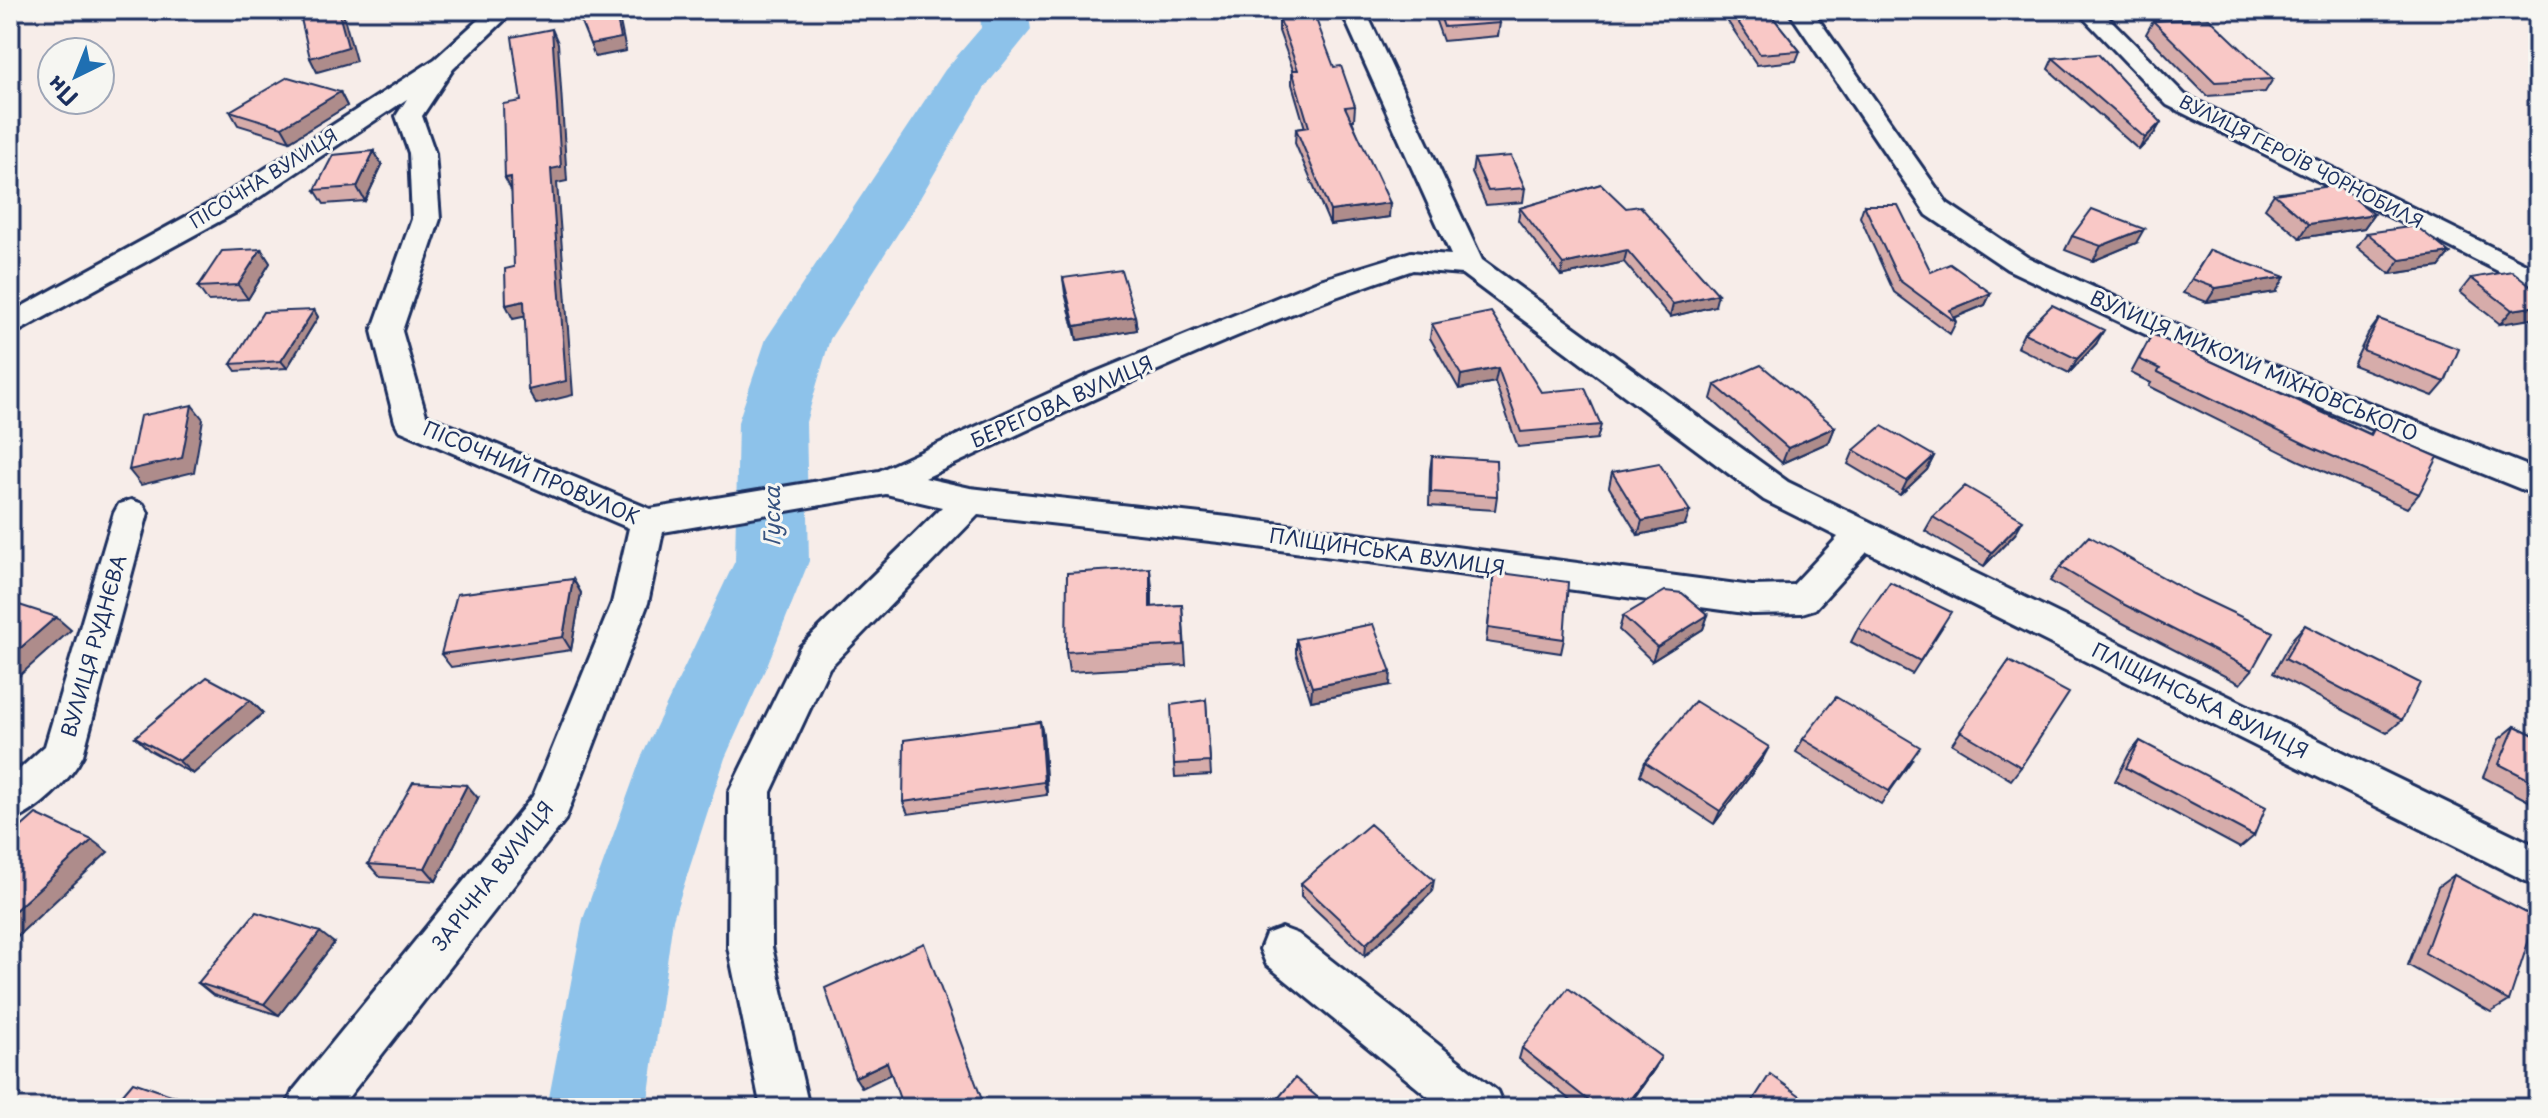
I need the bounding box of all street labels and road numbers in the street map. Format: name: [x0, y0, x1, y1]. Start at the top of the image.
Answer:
street label: ВУЛИЦЯ ГЕРОЇВ ЧОРНОБИЛЯ: [2175, 87, 2428, 234]
street label: ПІСОЧНА ВУЛИЦЯ: [184, 121, 343, 234]
street label: ВУЛИЦЯ МИКОЛИ МІХНОВСЬКОГО: [2086, 282, 2423, 448]
street label: БЕРЕГОВА ВУЛИЦЯ: [966, 347, 1158, 455]
street label: ПІСОЧНИЙ ПРОВУЛОК: [419, 413, 644, 531]
street label: ПЛІЩИНСЬКА ВУЛИЦЯ: [1267, 520, 1507, 582]
street label: ВУЛИЦЯ РУДНЄВА: [53, 551, 133, 741]
street label: ПЛІЩИНСЬКА ВУЛИЦЯ: [2087, 635, 2314, 766]
street label: ЗАРІЧНА ВУЛИЦЯ: [424, 794, 560, 956]

